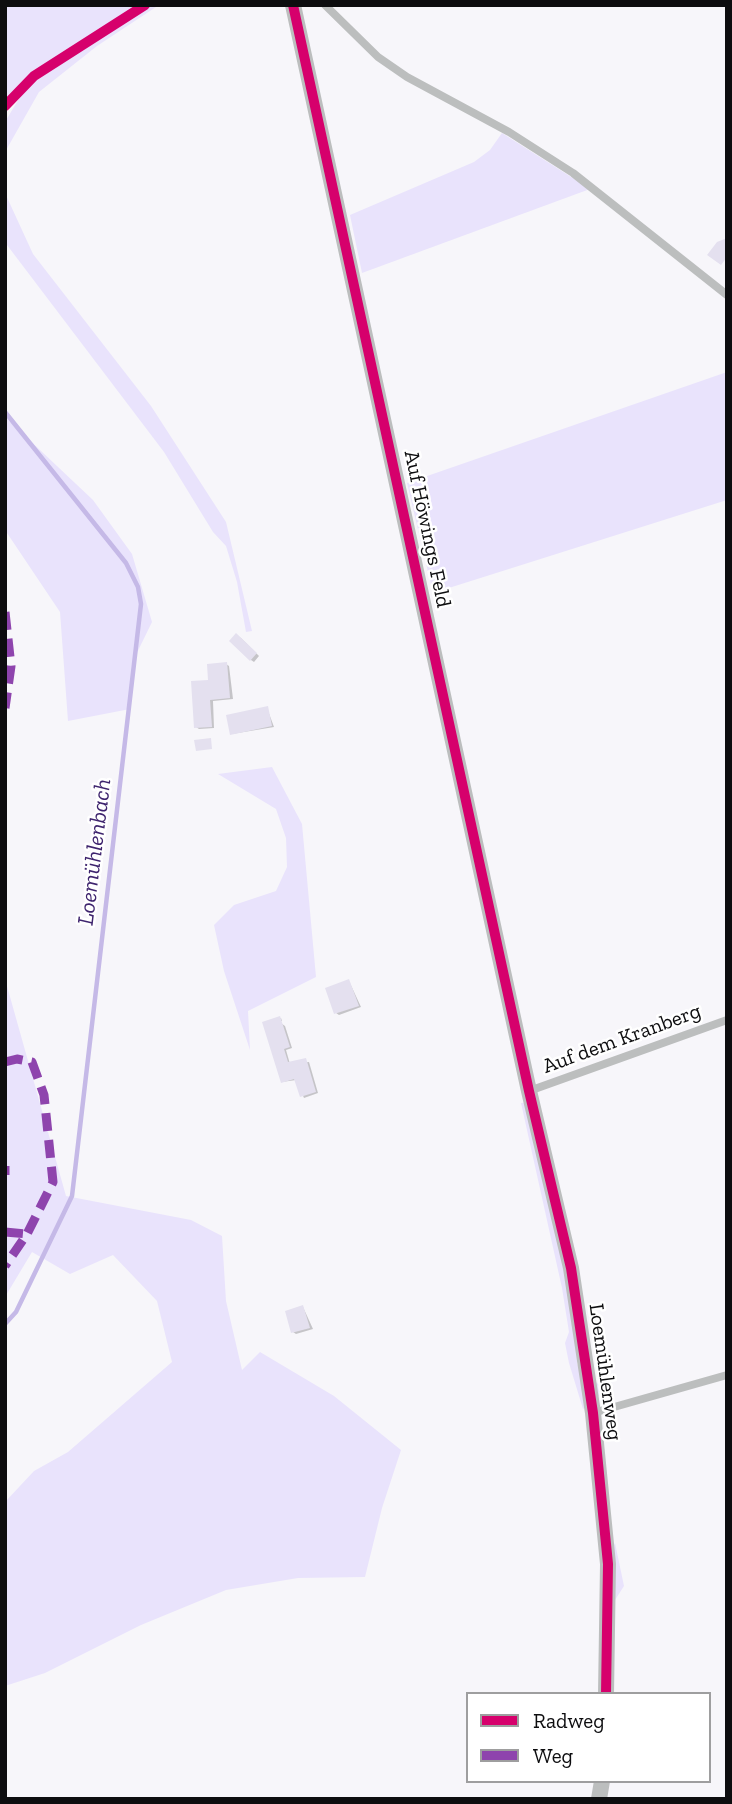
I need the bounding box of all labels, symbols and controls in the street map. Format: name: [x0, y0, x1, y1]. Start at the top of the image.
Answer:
street label: Auf Höwings Feld: [398, 448, 456, 610]
water label: Loemühlenbach: [72, 777, 118, 927]
street label: Auf dem Kranberg: [539, 999, 705, 1079]
street label: Loemühlenweg: [583, 1302, 627, 1442]
legend: [466, 1692, 711, 1783]
text: Radweg: [533, 1708, 605, 1733]
text: Weg: [533, 1743, 573, 1768]

